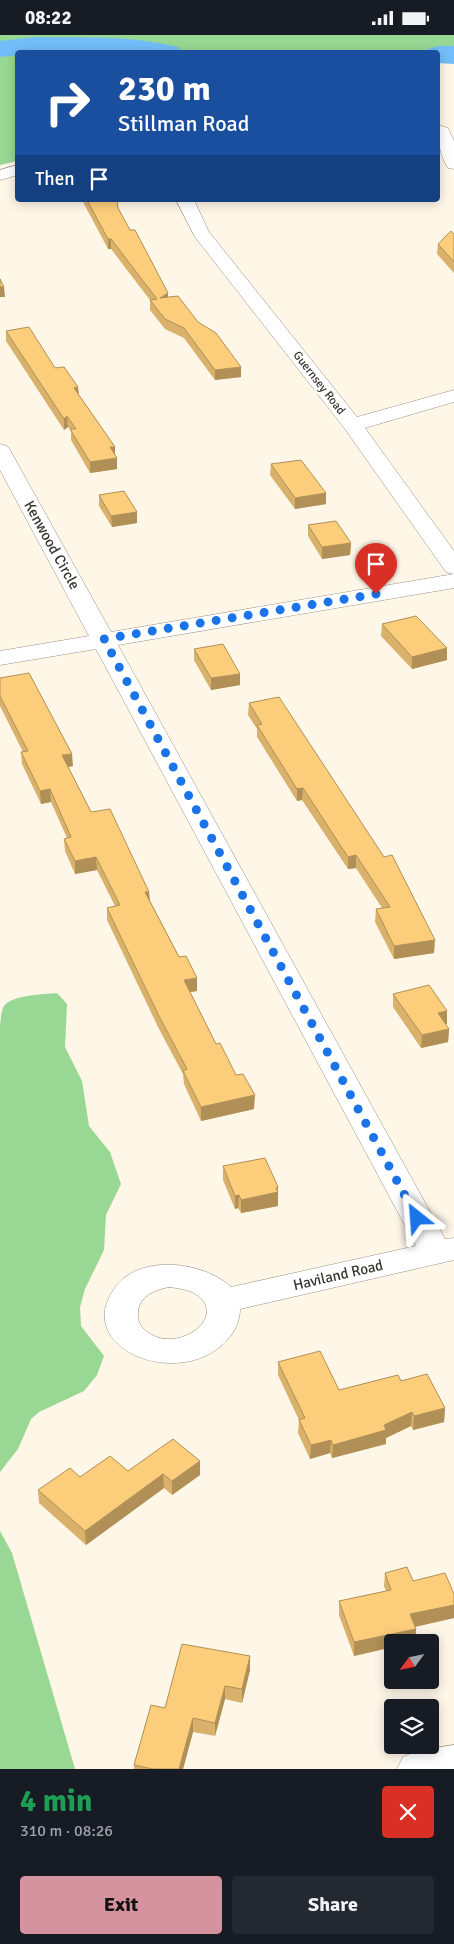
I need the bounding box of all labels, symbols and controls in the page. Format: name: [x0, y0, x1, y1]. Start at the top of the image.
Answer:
text: 08:22: [25, 6, 72, 30]
text: 230 m: [118, 67, 211, 110]
icon: right: [35, 70, 100, 135]
text: Stillman Road: [118, 110, 249, 137]
icon: arrive: [85, 165, 113, 193]
text: Then: [35, 167, 75, 191]
street label: Guernsey Road: [290, 348, 348, 418]
street label: Kenwood Circle: [20, 497, 84, 593]
pin: [355, 543, 397, 594]
icon: arrive: [362, 550, 390, 578]
position arrow: [390, 1191, 442, 1243]
street label: Haviland Road: [291, 1256, 385, 1294]
north arrow: [384, 1634, 439, 1689]
map controls: [384, 1634, 439, 1754]
button: layers: [384, 1699, 439, 1754]
text: 4 min: [20, 1783, 92, 1820]
button: close: [382, 1786, 434, 1838]
text: 310 m · 08:26: [20, 1821, 113, 1841]
button: Exit: [20, 1876, 222, 1934]
button: Share: [232, 1876, 434, 1934]

